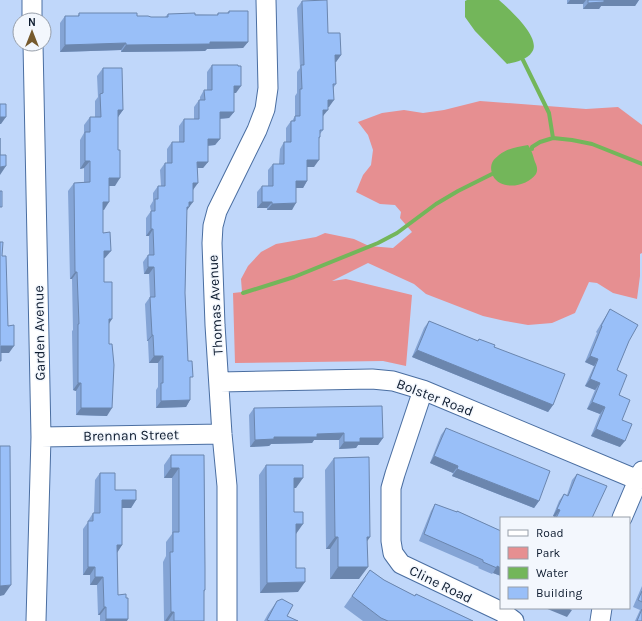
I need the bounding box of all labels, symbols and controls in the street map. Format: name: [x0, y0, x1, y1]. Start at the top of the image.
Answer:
north arrow: [12, 12, 52, 52]
text: N: [28, 16, 36, 29]
street label: Thomas Avenue: [204, 254, 227, 356]
street label: Garden Avenue: [30, 285, 49, 381]
street label: Bolster Road: [394, 375, 476, 420]
street label: Brennan Street: [83, 426, 179, 445]
legend: [500, 517, 630, 609]
text: Road: [536, 526, 564, 540]
text: Park: [536, 546, 561, 560]
street label: Cline Road: [407, 562, 475, 607]
text: Water: [536, 566, 569, 580]
text: Building: [536, 586, 583, 600]

